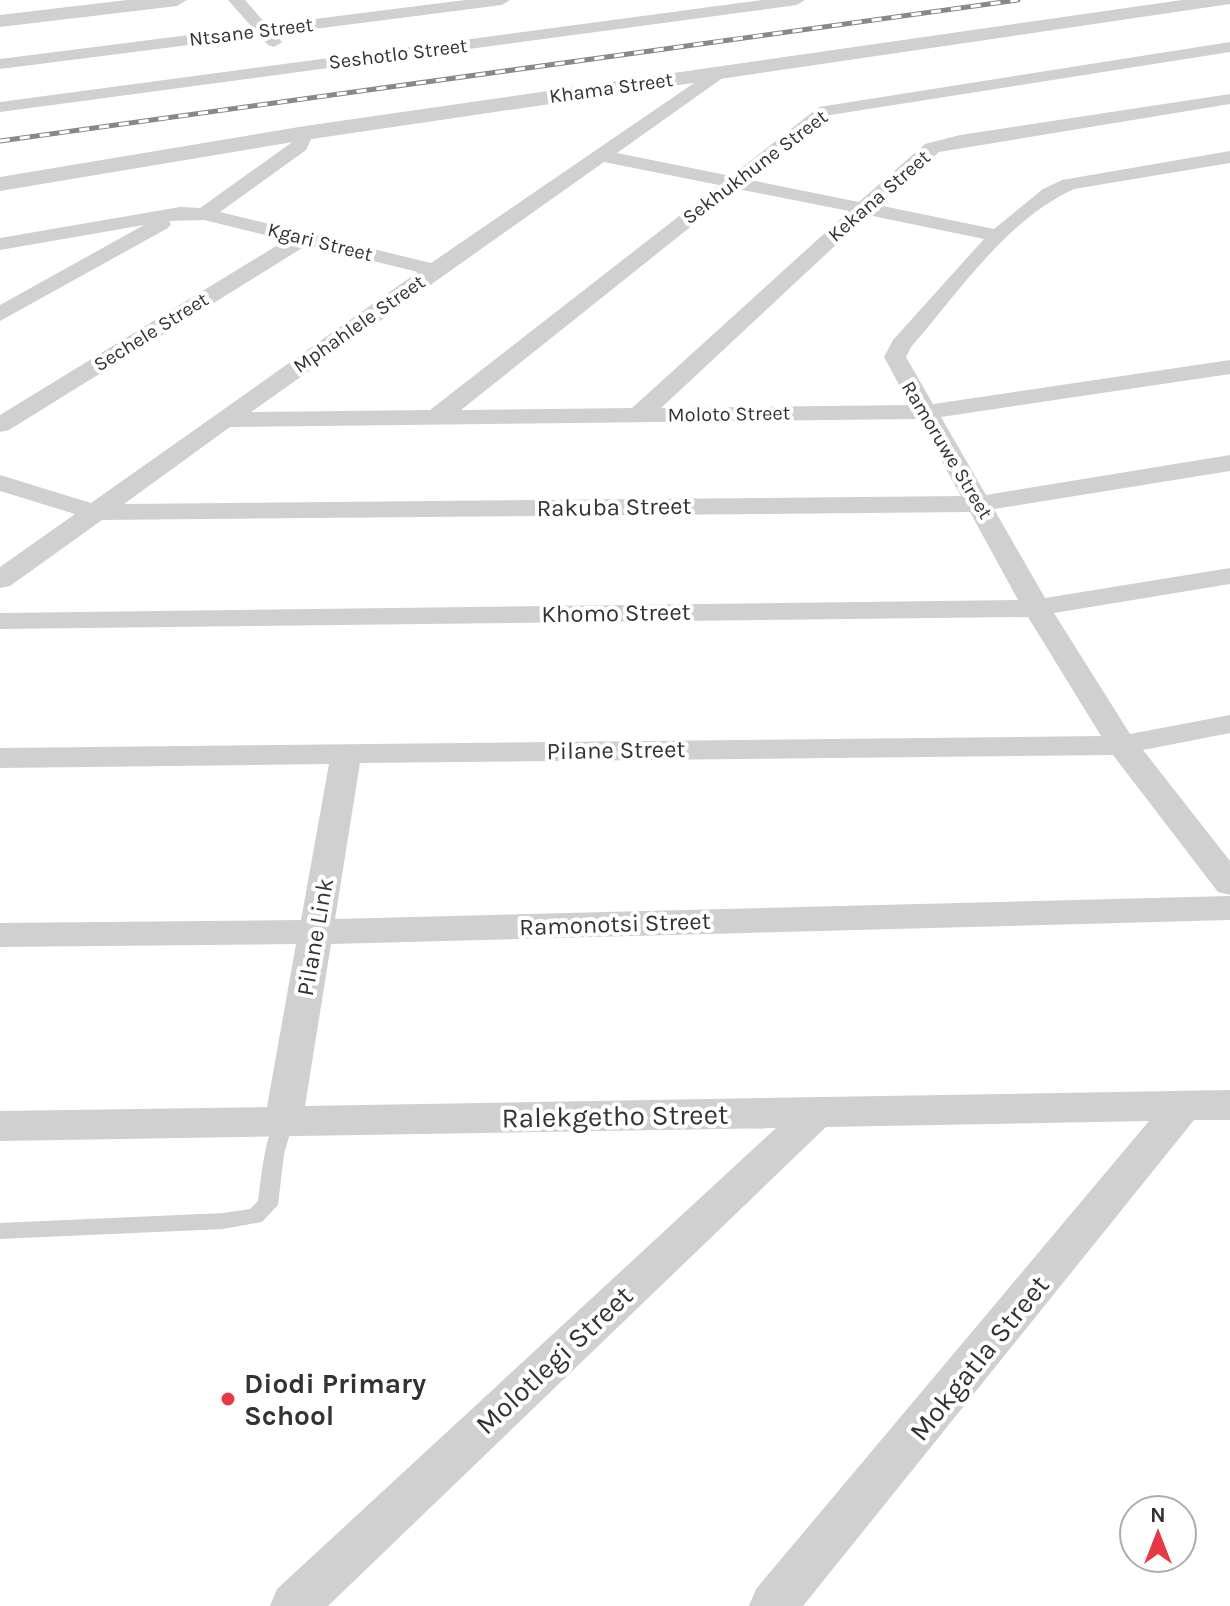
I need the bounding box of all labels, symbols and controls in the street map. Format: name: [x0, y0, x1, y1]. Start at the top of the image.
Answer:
street label: Ntsane Street: [188, 13, 315, 51]
street label: Seshotlo Street: [327, 34, 469, 74]
street label: Khama Street: [548, 68, 675, 108]
street label: Sekhukhune Street: [678, 105, 832, 229]
street label: Kekana Street: [823, 145, 935, 246]
street label: Kgari Street: [265, 218, 375, 266]
street label: Mphahlele Street: [289, 270, 430, 378]
street label: Sechele Street: [90, 287, 213, 376]
street label: Ramoruwe Street: [897, 377, 997, 523]
street label: Moloto Street: [668, 401, 791, 427]
street label: Rakuba Street: [536, 492, 692, 522]
street label: Khomo Street: [541, 598, 691, 628]
street label: Pilane Street: [546, 735, 686, 765]
street label: Pilane Link: [291, 876, 339, 998]
street label: Ramonotsi Street: [519, 907, 711, 941]
street label: Ralekgetho Street: [501, 1098, 729, 1134]
street label: Mokgatla Street: [902, 1269, 1056, 1447]
street label: Molotlegi Street: [469, 1279, 639, 1441]
place label: Diodi Primary School: [244, 1367, 426, 1432]
marker: Diodi Primary School: [219, 1390, 237, 1408]
north arrow: [1118, 1494, 1198, 1574]
text: N: [1150, 1502, 1166, 1528]

